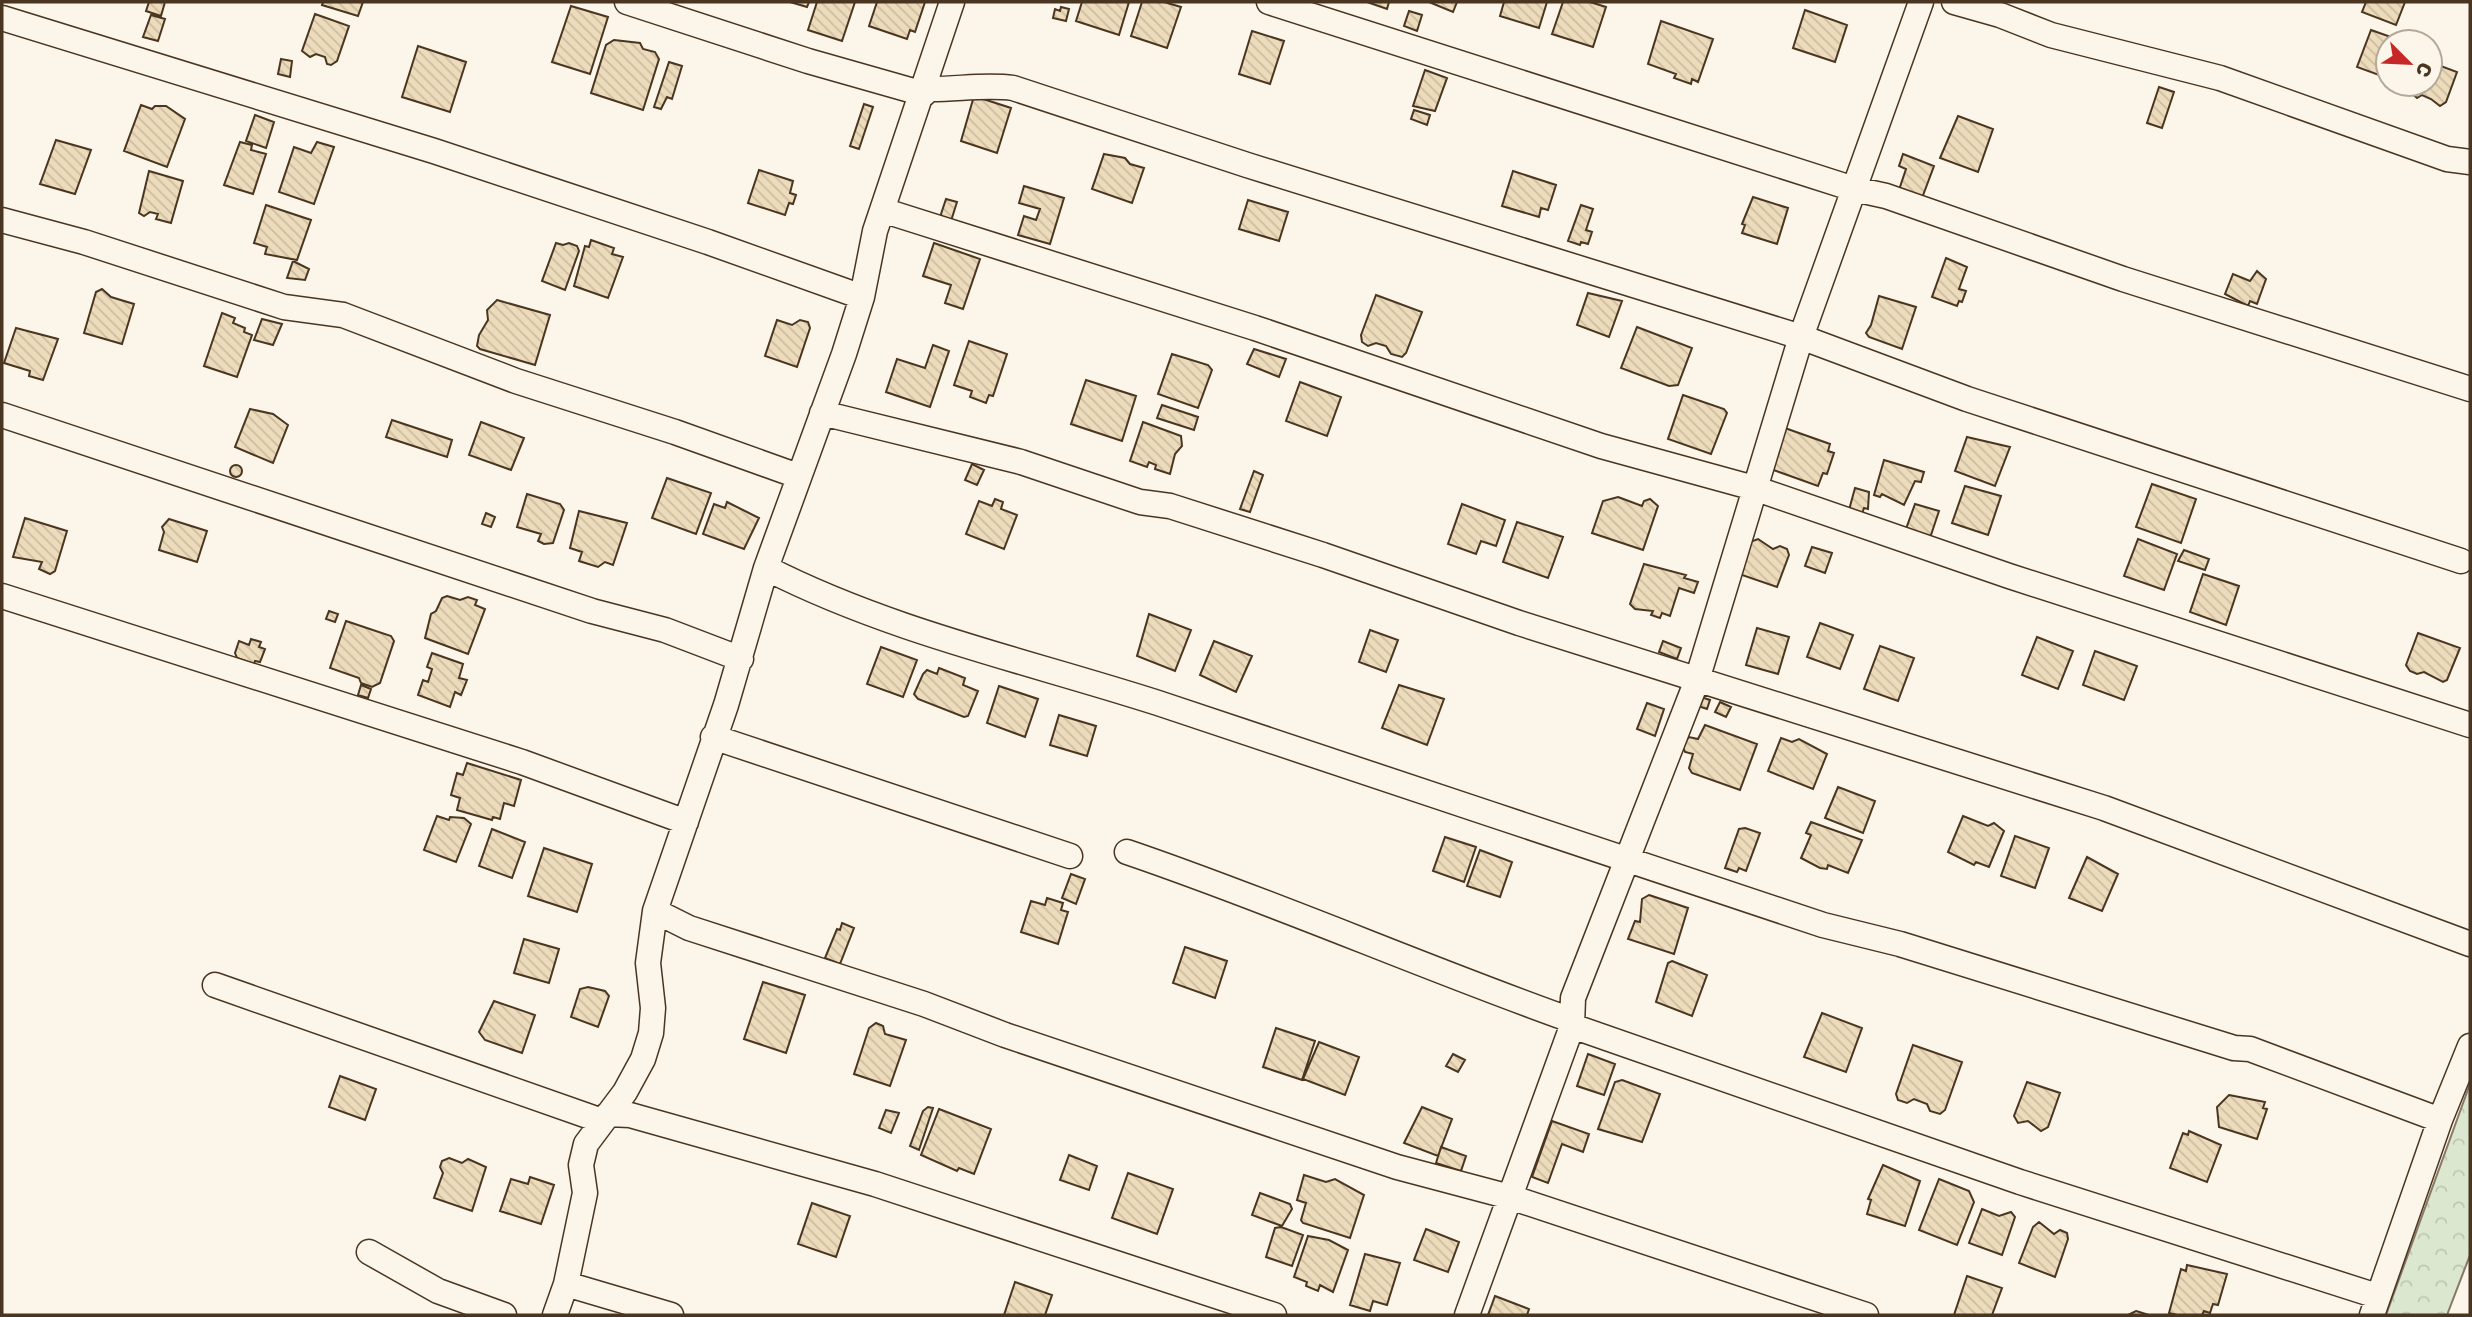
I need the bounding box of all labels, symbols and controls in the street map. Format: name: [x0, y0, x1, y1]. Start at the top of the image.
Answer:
north arrow: [2374, 28, 2444, 98]
text: С: [2411, 59, 2437, 80]

